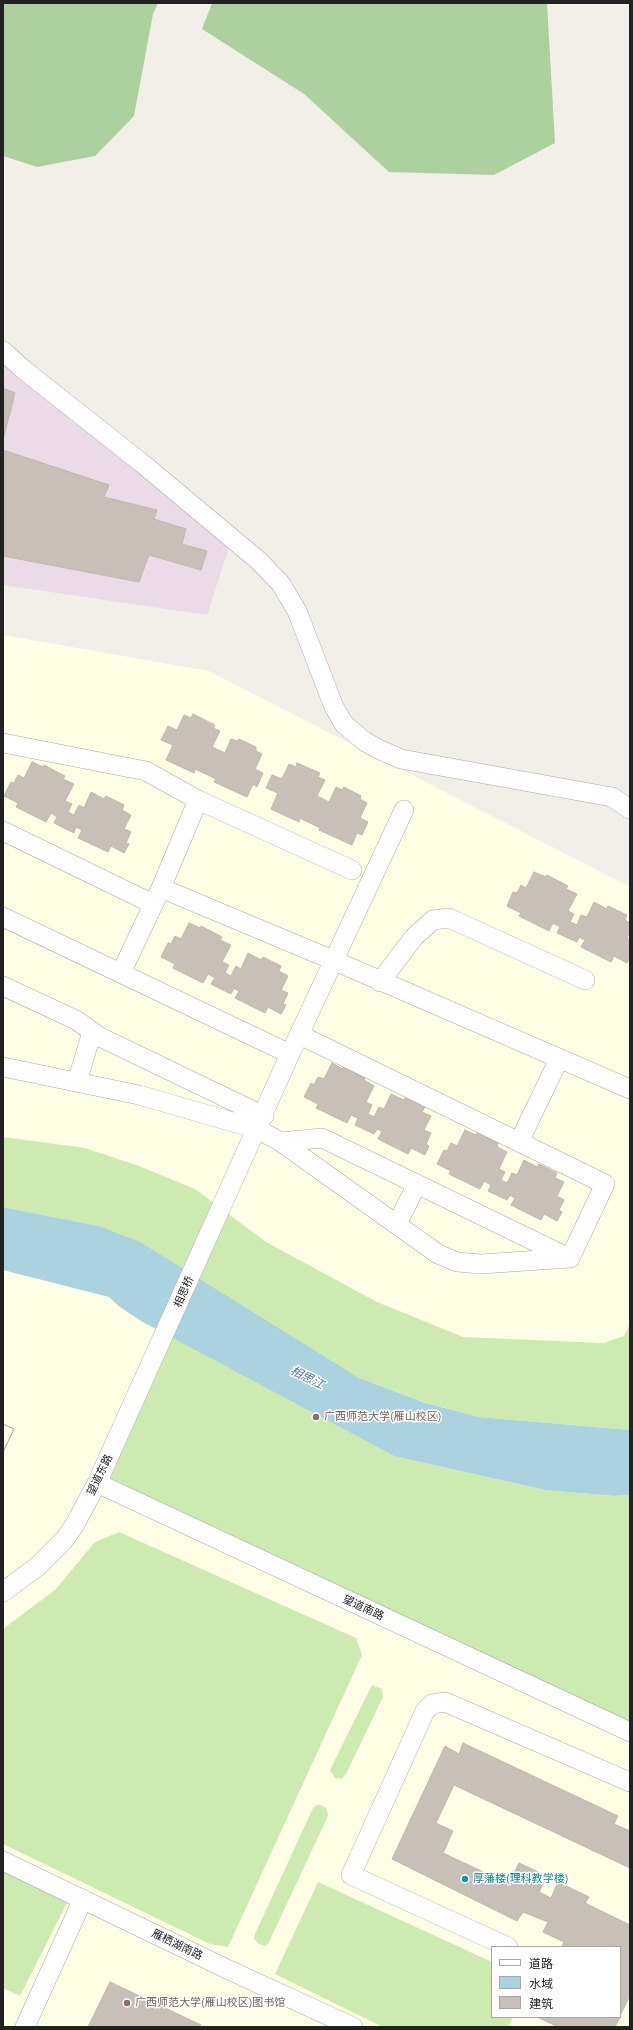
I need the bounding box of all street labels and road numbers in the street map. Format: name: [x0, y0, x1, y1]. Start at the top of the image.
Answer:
street label: 相思桥: [171, 1274, 197, 1310]
street label: 望道东路: [84, 1452, 116, 1498]
street label: 望道南路: [340, 1593, 386, 1623]
street label: 雁栖湖南路: [149, 1927, 205, 1963]

